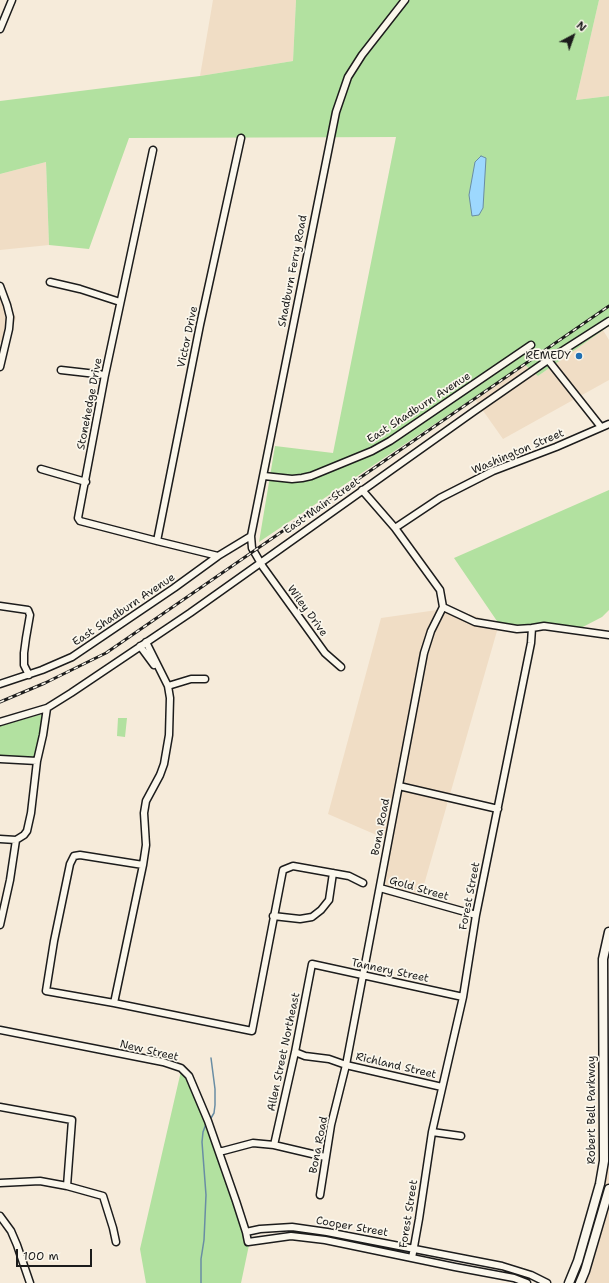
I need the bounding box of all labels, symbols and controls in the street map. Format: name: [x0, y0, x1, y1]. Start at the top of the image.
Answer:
north arrow: [553, 16, 593, 56]
text: N: [573, 18, 589, 35]
street label: Shadburn Ferry Road: [276, 214, 310, 328]
street label: Victor Drive: [175, 305, 201, 369]
place label: REMEDY: [525, 349, 571, 363]
marker: REMEDY: [574, 351, 584, 361]
street label: Stonehedge Drive: [75, 357, 105, 451]
street label: East Shadburn Avenue: [365, 370, 473, 446]
street label: Washington Street: [470, 427, 566, 477]
street label: East Main Street: [281, 475, 363, 537]
street label: East Shadburn Avenue: [70, 571, 178, 649]
street label: Wiley Drive: [284, 583, 330, 639]
street label: Bona Road: [369, 797, 393, 857]
street label: Forest Street: [457, 861, 483, 931]
street label: Gold Street: [388, 874, 450, 904]
street label: Tannery Street: [350, 956, 430, 986]
street label: Allen Street Northeast: [265, 991, 303, 1113]
street label: New Street: [118, 1038, 180, 1064]
street label: Richland Street: [354, 1050, 438, 1082]
street label: Robert Bell Parkway: [585, 1056, 599, 1164]
street label: Bona Road: [307, 1115, 331, 1175]
street label: Forest Street: [397, 1179, 421, 1249]
street label: Cooper Street: [315, 1214, 389, 1240]
scale bar: [18, 1241, 94, 1267]
text: 100 m: [23, 1248, 59, 1264]

